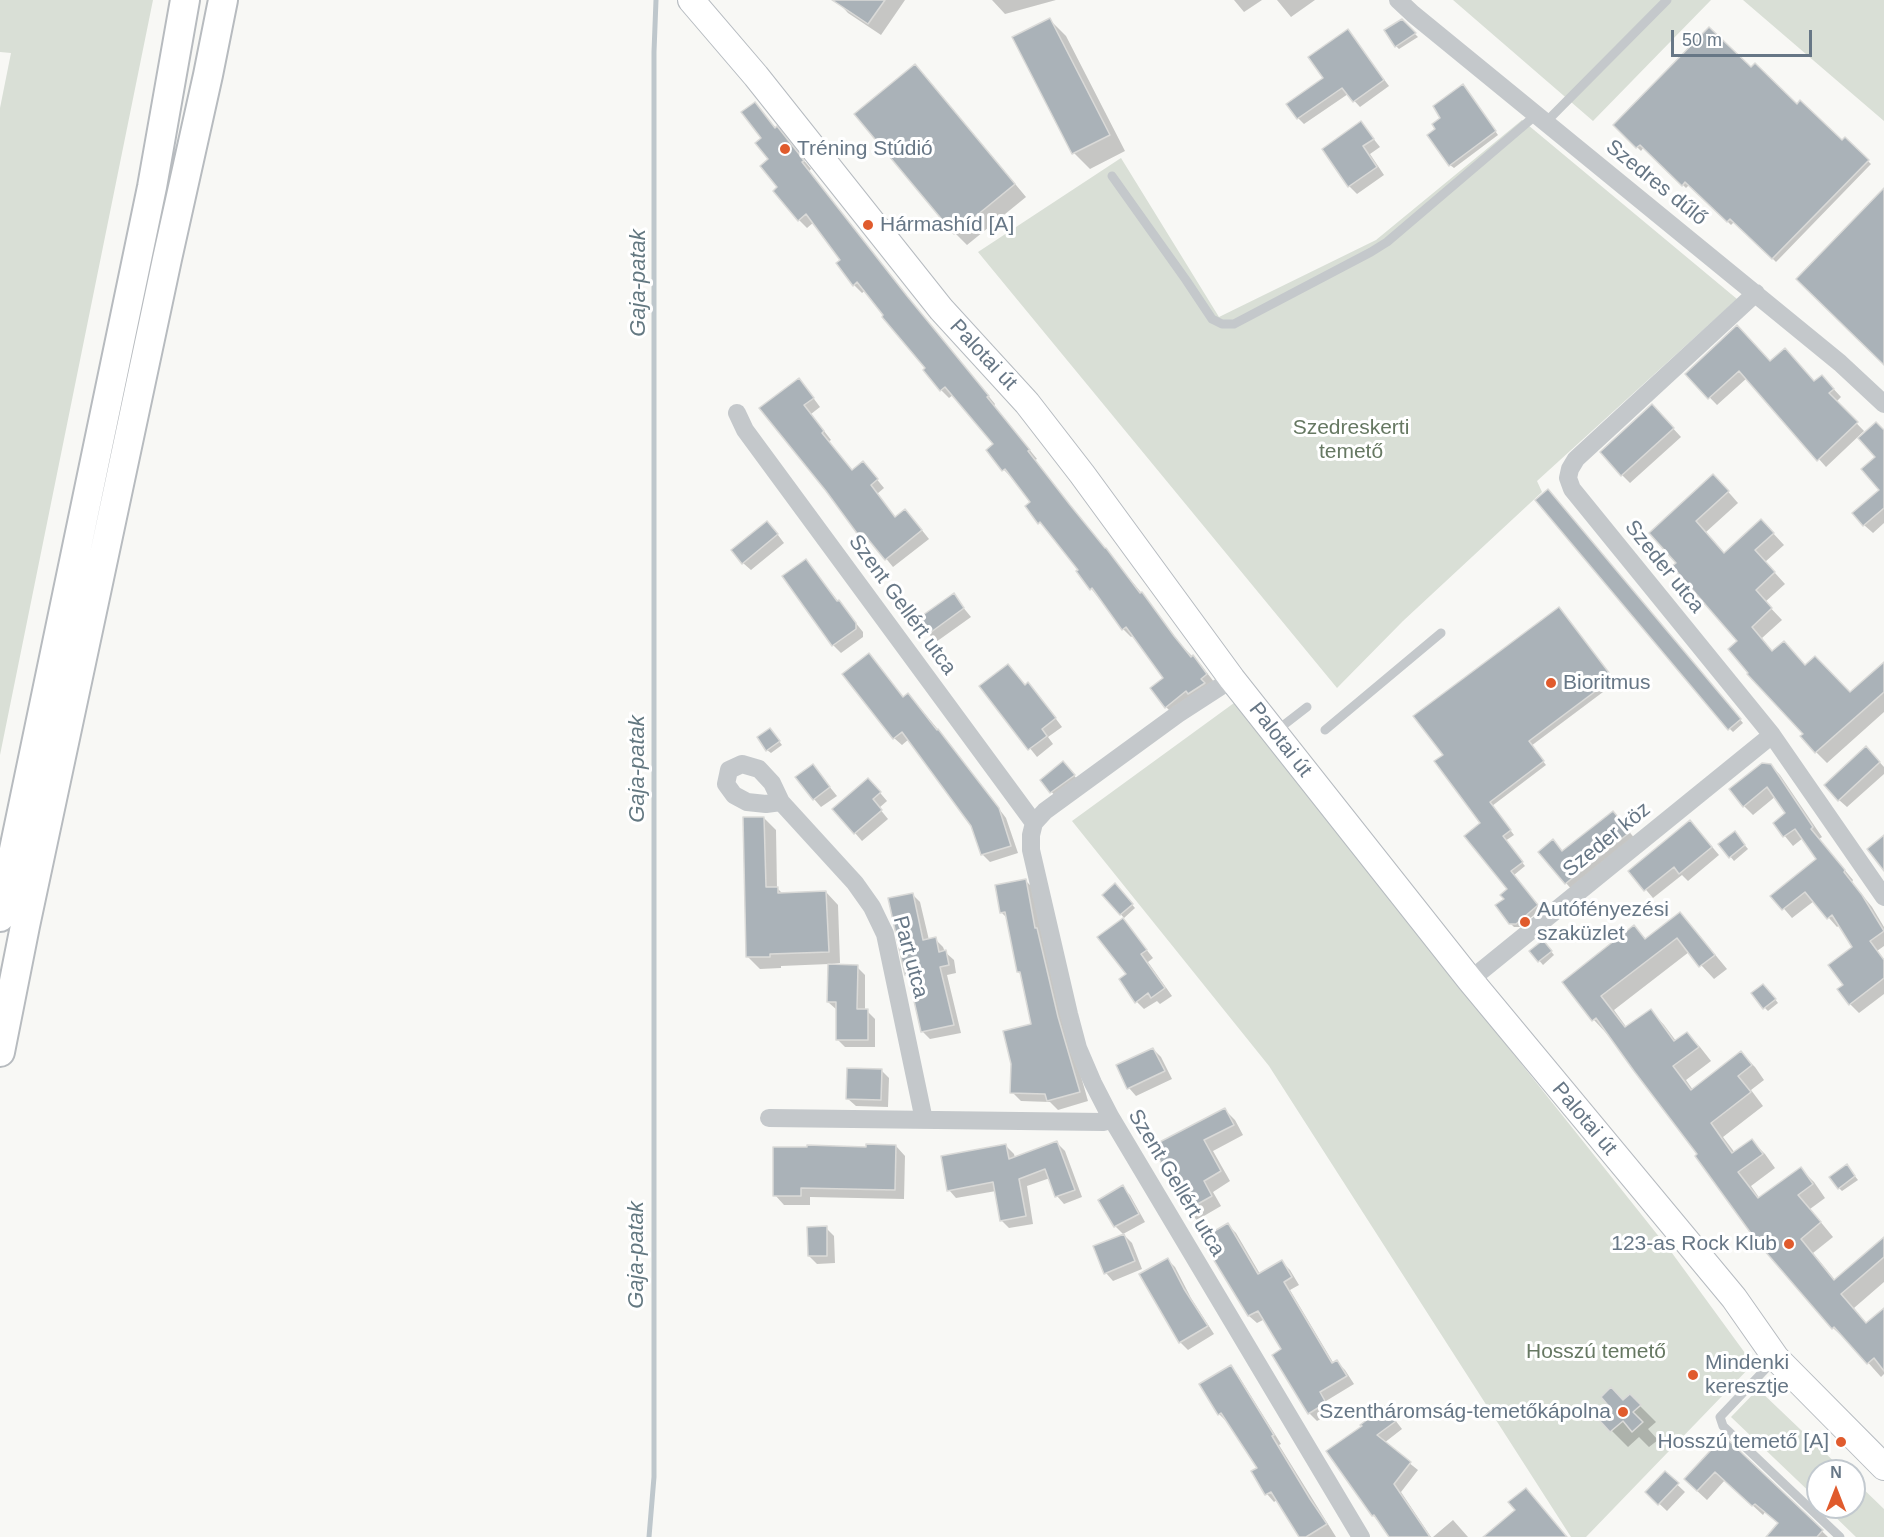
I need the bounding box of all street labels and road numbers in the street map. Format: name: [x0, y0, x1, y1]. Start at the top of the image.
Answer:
street label: Szedres dűlő: [1600, 135, 1712, 231]
street label: Palotai út: [944, 314, 1022, 396]
street label: Szeder utca: [1619, 516, 1709, 618]
street label: Szent Gellért utca: [843, 530, 961, 680]
street label: Palotai út: [1243, 698, 1317, 782]
street label: Szeder köz: [1558, 797, 1656, 883]
street label: Part utca: [887, 913, 933, 1001]
street label: Palotai út: [1546, 1077, 1622, 1161]
street label: Szent Gellért utca: [1122, 1105, 1230, 1261]

